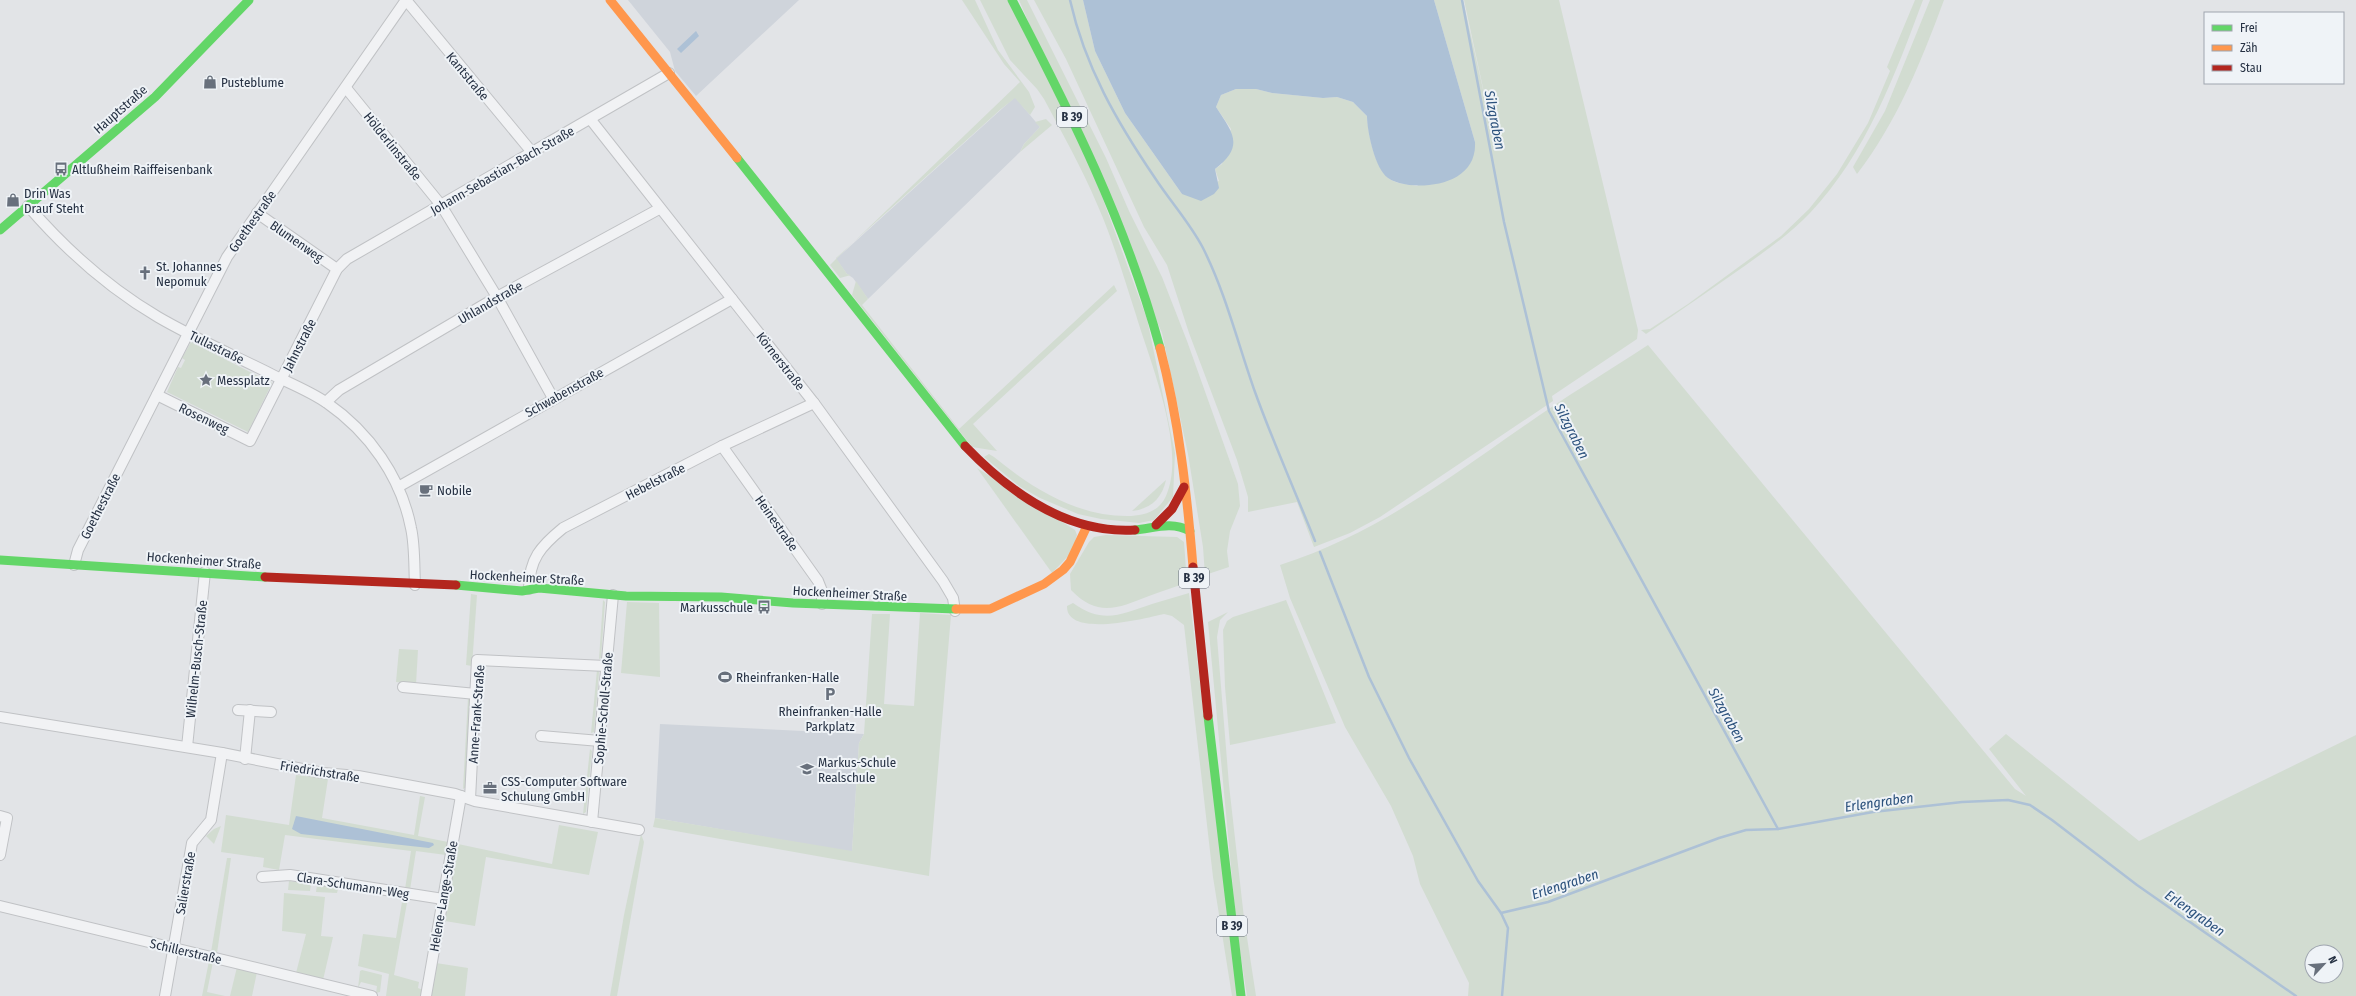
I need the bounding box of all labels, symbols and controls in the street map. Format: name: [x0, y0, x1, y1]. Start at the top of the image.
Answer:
legend: [2204, 12, 2344, 84]
text: Frei: [2240, 21, 2258, 35]
text: Zäh: [2240, 41, 2258, 55]
street label: Kantstraße: [443, 49, 492, 103]
text: Stau: [2240, 61, 2262, 75]
shop icon: Pusteblume: [202, 74, 218, 90]
place label: Pusteblume: [221, 75, 284, 90]
street label: Hauptstraße: [91, 82, 150, 137]
water label: Silzgraben: [1480, 88, 1509, 151]
road number: B 39: [1057, 107, 1087, 127]
street label: Hölderlinstraße: [361, 109, 425, 183]
street label: Johann-Sebastian-Bach-Straße: [428, 123, 577, 218]
bus stop icon: Altlußheim Raiffeisenbank: [53, 161, 69, 177]
place label: Altlußheim Raiffeisenbank: [72, 162, 213, 177]
place label: Drin Was Drauf Steht: [24, 186, 85, 216]
street label: Goethestraße: [226, 188, 279, 255]
shop icon: Drin Was Drauf Steht: [5, 192, 21, 208]
street label: Blumenweg: [267, 218, 327, 266]
place label: St. Johannes Nepomuk: [156, 259, 222, 289]
church icon: St. Johannes Nepomuk: [137, 265, 153, 281]
street label: Uhlandstraße: [455, 278, 525, 327]
street label: Jahnstraße: [280, 316, 319, 374]
street label: Tullastraße: [187, 328, 247, 367]
street label: Körnerstraße: [753, 329, 808, 393]
street label: Schwabenstraße: [522, 365, 606, 420]
place icon: Messplatz: [198, 372, 214, 388]
place label: Messplatz: [217, 373, 270, 388]
street label: Rosenweg: [176, 400, 232, 437]
water label: Silzgraben: [1550, 400, 1593, 462]
street label: Hebelstraße: [623, 460, 687, 503]
street label: Goethestraße: [77, 471, 123, 542]
cafe icon: Nobile: [418, 482, 434, 498]
place label: Nobile: [437, 483, 472, 498]
street label: Heinestraße: [752, 493, 801, 554]
street label: Hockenheimer Straße: [146, 549, 262, 572]
street label: Hockenheimer Straße: [469, 567, 585, 588]
road number: B 39: [1179, 568, 1209, 588]
street label: Hockenheimer Straße: [792, 583, 908, 604]
street label: Wilhelm-Busch-Straße: [183, 599, 210, 719]
bus stop icon: Markusschule: [756, 599, 772, 615]
place label: Markusschule: [680, 600, 753, 615]
street label: Sophie-Scholl-Straße: [591, 651, 616, 765]
street label: Anne-Frank-Straße: [466, 664, 487, 764]
sports icon: Rheinfranken-Halle: [717, 669, 733, 685]
place label: Rheinfranken-Halle: [736, 670, 839, 685]
water label: Silzgraben: [1704, 684, 1749, 746]
parking icon: Rheinfranken-Halle Parkplatz: [822, 686, 838, 702]
place label: Rheinfranken-Halle Parkplatz: [778, 704, 882, 734]
place label: Markus-Schule Realschule: [818, 755, 896, 785]
street label: Friedrichstraße: [279, 758, 361, 785]
school or university icon: Markus-Schule Realschule: [799, 761, 815, 777]
place label: CSS-Computer Software Schulung GmbH: [501, 774, 627, 804]
office icon: CSS-Computer Software Schulung GmbH: [482, 780, 498, 796]
water label: Erlengraben: [1844, 789, 1915, 816]
street label: Helene-Lange-Straße: [426, 840, 461, 953]
street label: Salierstraße: [173, 850, 198, 916]
water label: Erlengraben: [1530, 866, 1601, 903]
street label: Clara-Schumann-Weg: [296, 869, 411, 902]
water label: Erlengraben: [2161, 887, 2228, 940]
road number: B 39: [1217, 916, 1247, 936]
street label: Schillerstraße: [148, 936, 223, 967]
north arrow: [2304, 944, 2344, 984]
text: N: [2325, 954, 2340, 966]

